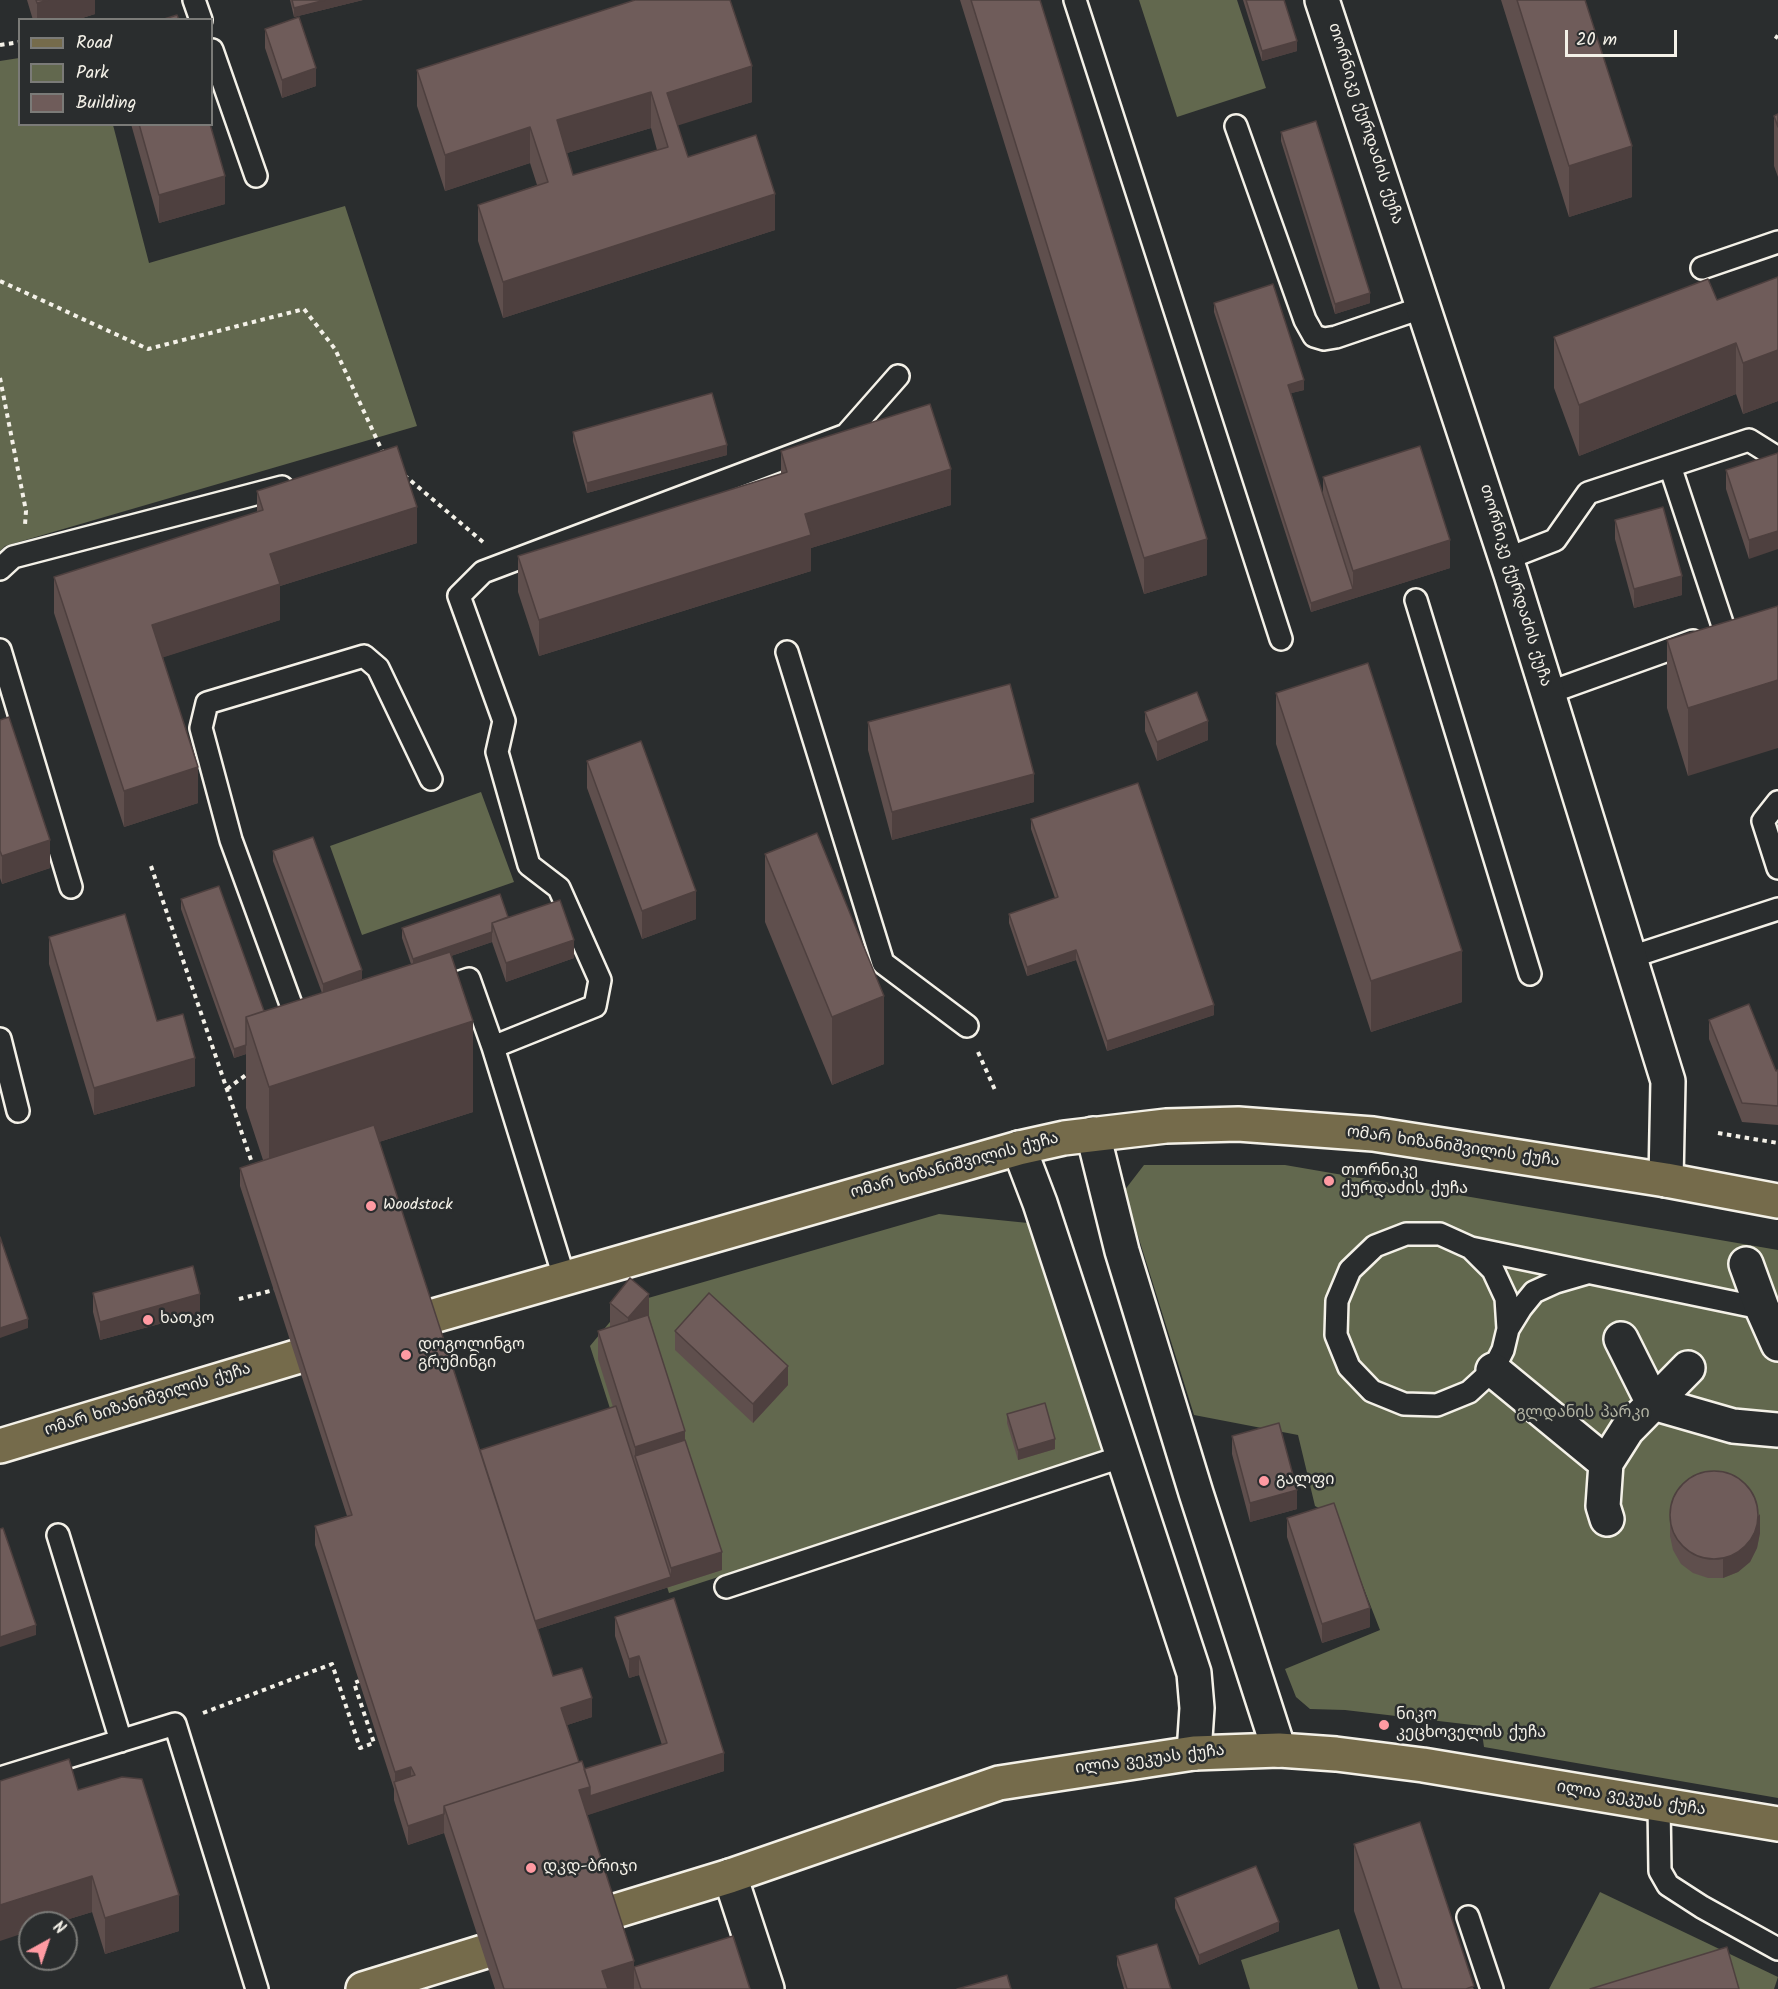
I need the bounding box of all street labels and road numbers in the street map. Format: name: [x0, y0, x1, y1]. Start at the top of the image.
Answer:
street label: თორნიკე ქურდაძის ქუჩა: [1322, 21, 1406, 227]
street label: თორნიკე ქურდაძის ქუჩა: [1474, 482, 1554, 690]
street label: ომარ ხიზანიშვილის ქუჩა: [1345, 1124, 1561, 1172]
street label: ომარ ხიზანიშვილის ქუჩა: [849, 1130, 1061, 1204]
street label: ომარ ხიზანიშვილის ქუჩა: [43, 1360, 253, 1442]
street label: ილია ვეკუას ქუჩა: [1074, 1742, 1226, 1780]
street label: ილია ვეკუას ქუჩა: [1555, 1779, 1707, 1821]

